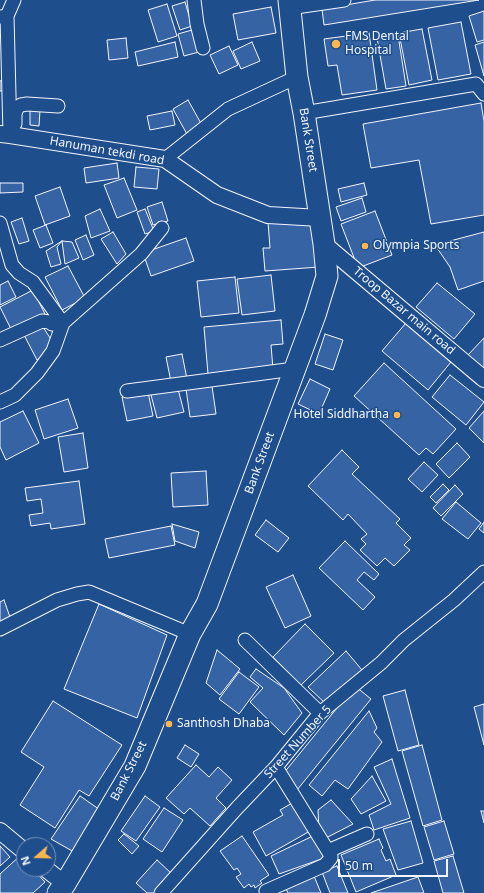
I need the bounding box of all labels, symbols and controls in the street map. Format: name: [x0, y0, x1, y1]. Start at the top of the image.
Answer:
place label: FMS Dental Hospital: [345, 30, 409, 58]
marker: FMS Dental Hospital: [330, 38, 342, 50]
street label: Bank Street: [296, 107, 320, 173]
street label: Hanuman tekdi road: [49, 134, 165, 168]
place label: Olympia Sports: [373, 239, 459, 253]
marker: Olympia Sports: [360, 241, 370, 251]
street label: Troop Bazar main road: [350, 264, 458, 358]
place label: Hotel Siddhartha: [294, 408, 389, 422]
marker: Hotel Siddhartha: [392, 410, 402, 420]
street label: Bank Street: [242, 430, 278, 496]
street label: Street Number 5: [261, 702, 335, 782]
place label: Santhosh Dhaba: [177, 717, 270, 731]
marker: Santhosh Dhaba: [164, 719, 174, 729]
street label: Bank Street: [108, 739, 150, 803]
north arrow: [16, 837, 56, 877]
scale bar: [340, 851, 450, 877]
text: N: [17, 854, 34, 868]
text: 50 m: [345, 857, 373, 874]

